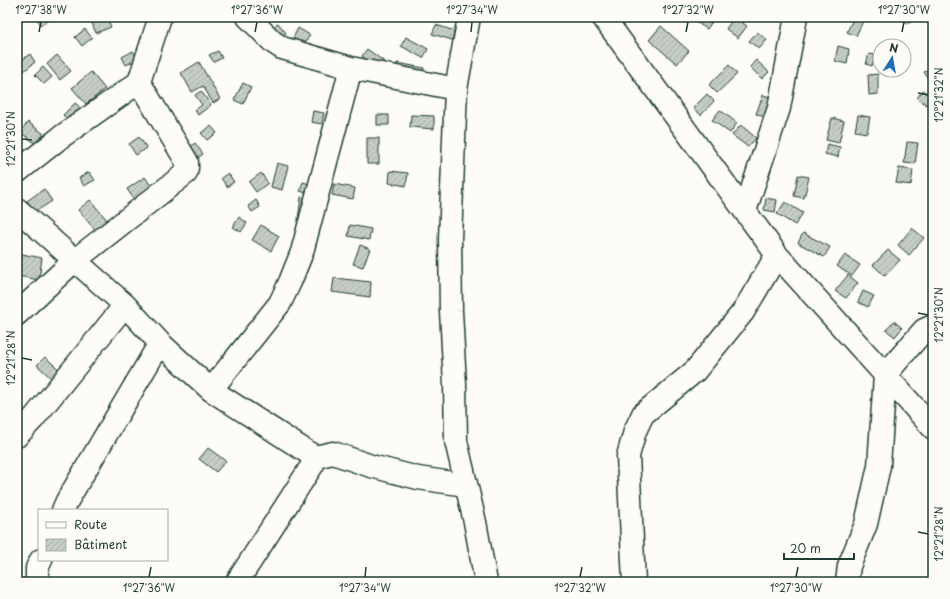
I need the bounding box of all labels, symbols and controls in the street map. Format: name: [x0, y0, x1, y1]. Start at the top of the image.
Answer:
text: 1°27'38"W: [15, 2, 67, 17]
text: 1°27'36"W: [231, 2, 284, 17]
text: 1°27'34"W: [446, 2, 498, 17]
text: 1°27'32"W: [662, 2, 715, 17]
text: 1°27'30"W: [878, 2, 931, 17]
north arrow: [872, 38, 912, 78]
text: N: [888, 39, 900, 57]
text: 12°21'32"N: [931, 67, 946, 123]
text: 12°21'30"N: [3, 111, 18, 167]
text: 12°21'30"N: [931, 287, 946, 343]
text: 12°21'28"N: [3, 330, 18, 386]
text: 12°21'28"N: [931, 506, 946, 562]
legend: [38, 509, 168, 561]
text: Route: [74, 515, 107, 533]
text: Bâtiment: [74, 535, 127, 553]
scale bar: [784, 535, 854, 561]
text: 20 m: [790, 539, 821, 557]
text: 1°27'36"W: [123, 580, 176, 595]
text: 1°27'34"W: [339, 580, 391, 595]
text: 1°27'32"W: [554, 580, 607, 595]
text: 1°27'30"W: [770, 580, 823, 595]

